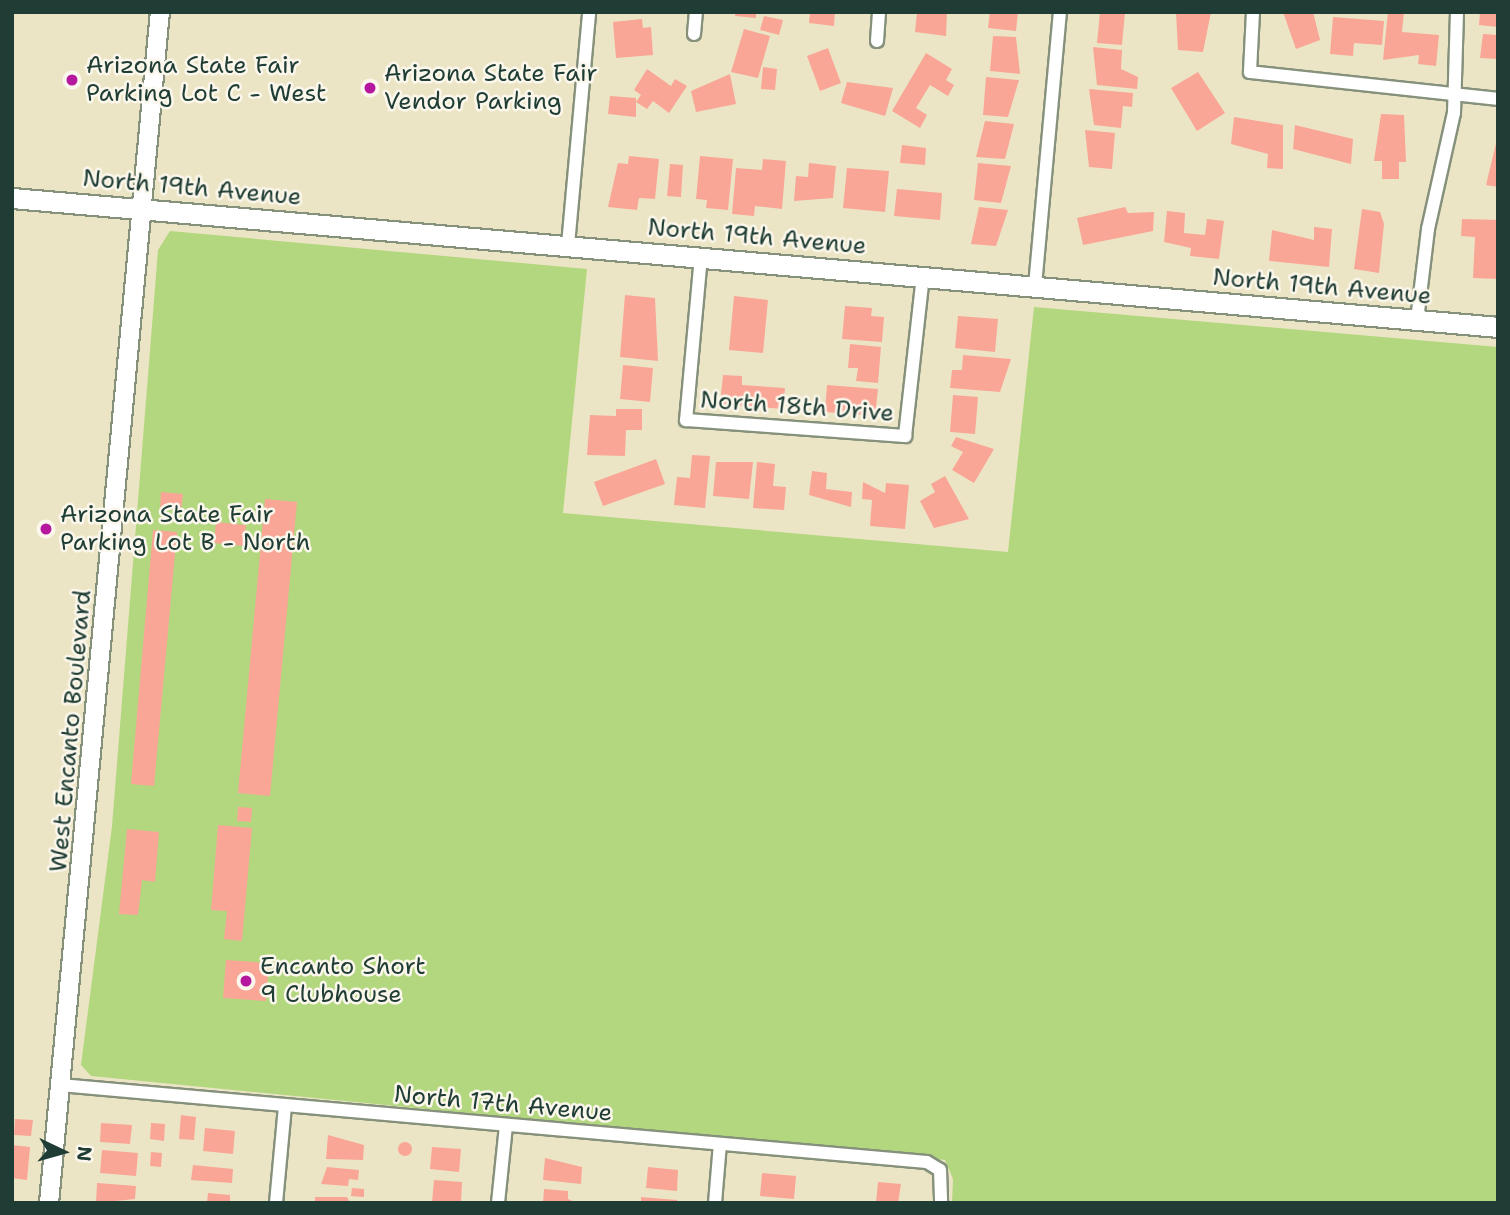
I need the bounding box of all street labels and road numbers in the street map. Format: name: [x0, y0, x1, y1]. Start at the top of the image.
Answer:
street label: North 19th Avenue: [81, 164, 303, 212]
street label: North 19th Avenue: [646, 213, 868, 261]
street label: North 19th Avenue: [1211, 263, 1433, 311]
street label: North 18th Drive: [699, 386, 895, 428]
street label: West Encanto Boulevard: [44, 589, 98, 873]
street label: North 17th Avenue: [393, 1080, 613, 1128]

